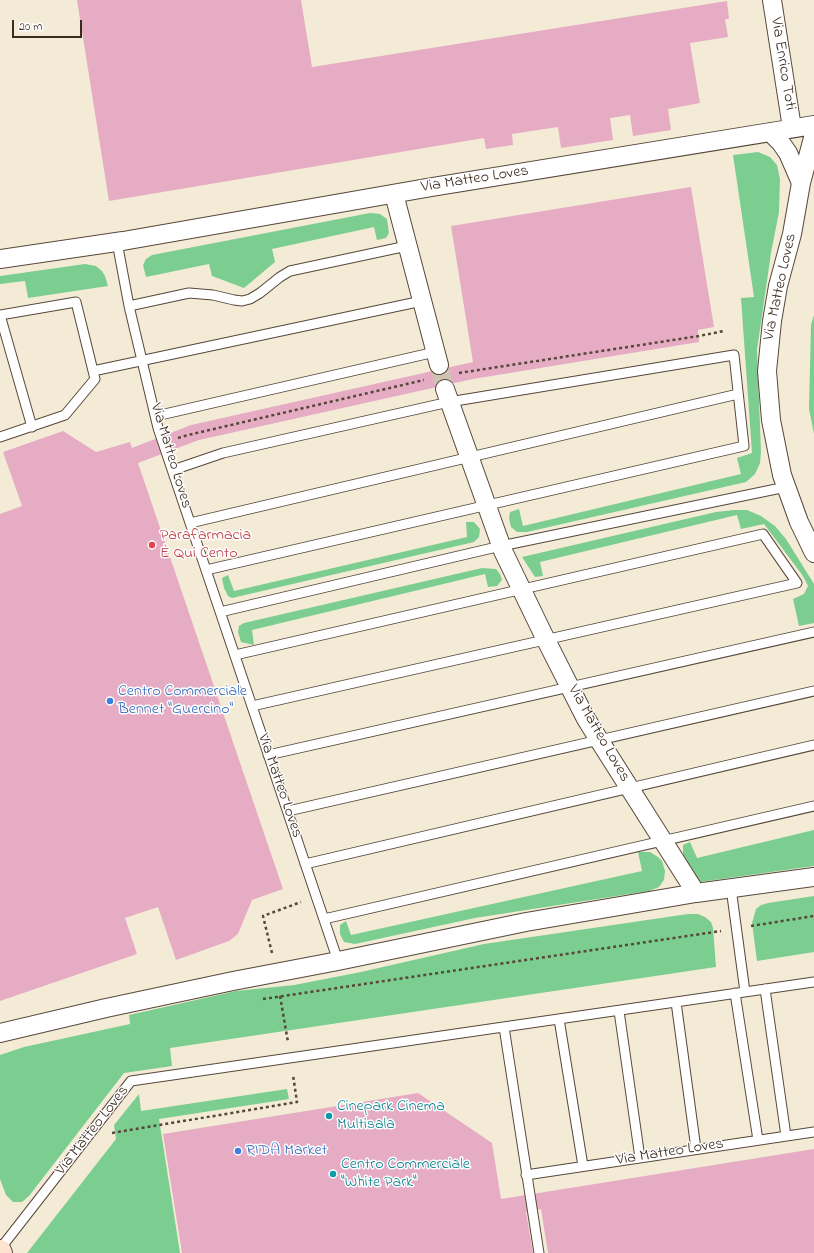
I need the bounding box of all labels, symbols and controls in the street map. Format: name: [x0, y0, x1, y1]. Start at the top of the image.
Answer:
scale bar: [14, 12, 84, 38]
street label: Via Enrico Toti: [765, 16, 799, 112]
text: 20 m: [19, 18, 42, 36]
street label: Via Matteo Loves: [420, 162, 530, 198]
street label: Via Matteo Loves: [760, 232, 802, 342]
street label: Via Matteo Loves: [145, 401, 195, 511]
place label: Parafarmacia È Qui Cento: [160, 526, 251, 564]
marker: Parafarmacia È Qui Cento: [147, 540, 157, 550]
place label: Centro Commerciale Bennet "Guercino": [118, 682, 247, 720]
street label: Via Matteo Loves: [563, 682, 633, 786]
marker: Centro Commerciale Bennet "Guercino": [105, 696, 115, 706]
street label: Via Matteo Loves: [252, 732, 306, 840]
street label: Via Matteo Loves: [52, 1082, 134, 1180]
place label: Cinepark Cinema Multisala: [337, 1097, 445, 1135]
marker: Cinepark Cinema Multisala: [324, 1111, 334, 1121]
street label: Via Matteo Loves: [615, 1135, 725, 1171]
place label: RIDA Market: [246, 1141, 327, 1161]
marker: RIDA Market: [233, 1146, 243, 1156]
place label: Centro Commerciale "White Park": [341, 1155, 470, 1193]
marker: Centro Commerciale "White Park": [328, 1169, 338, 1179]

